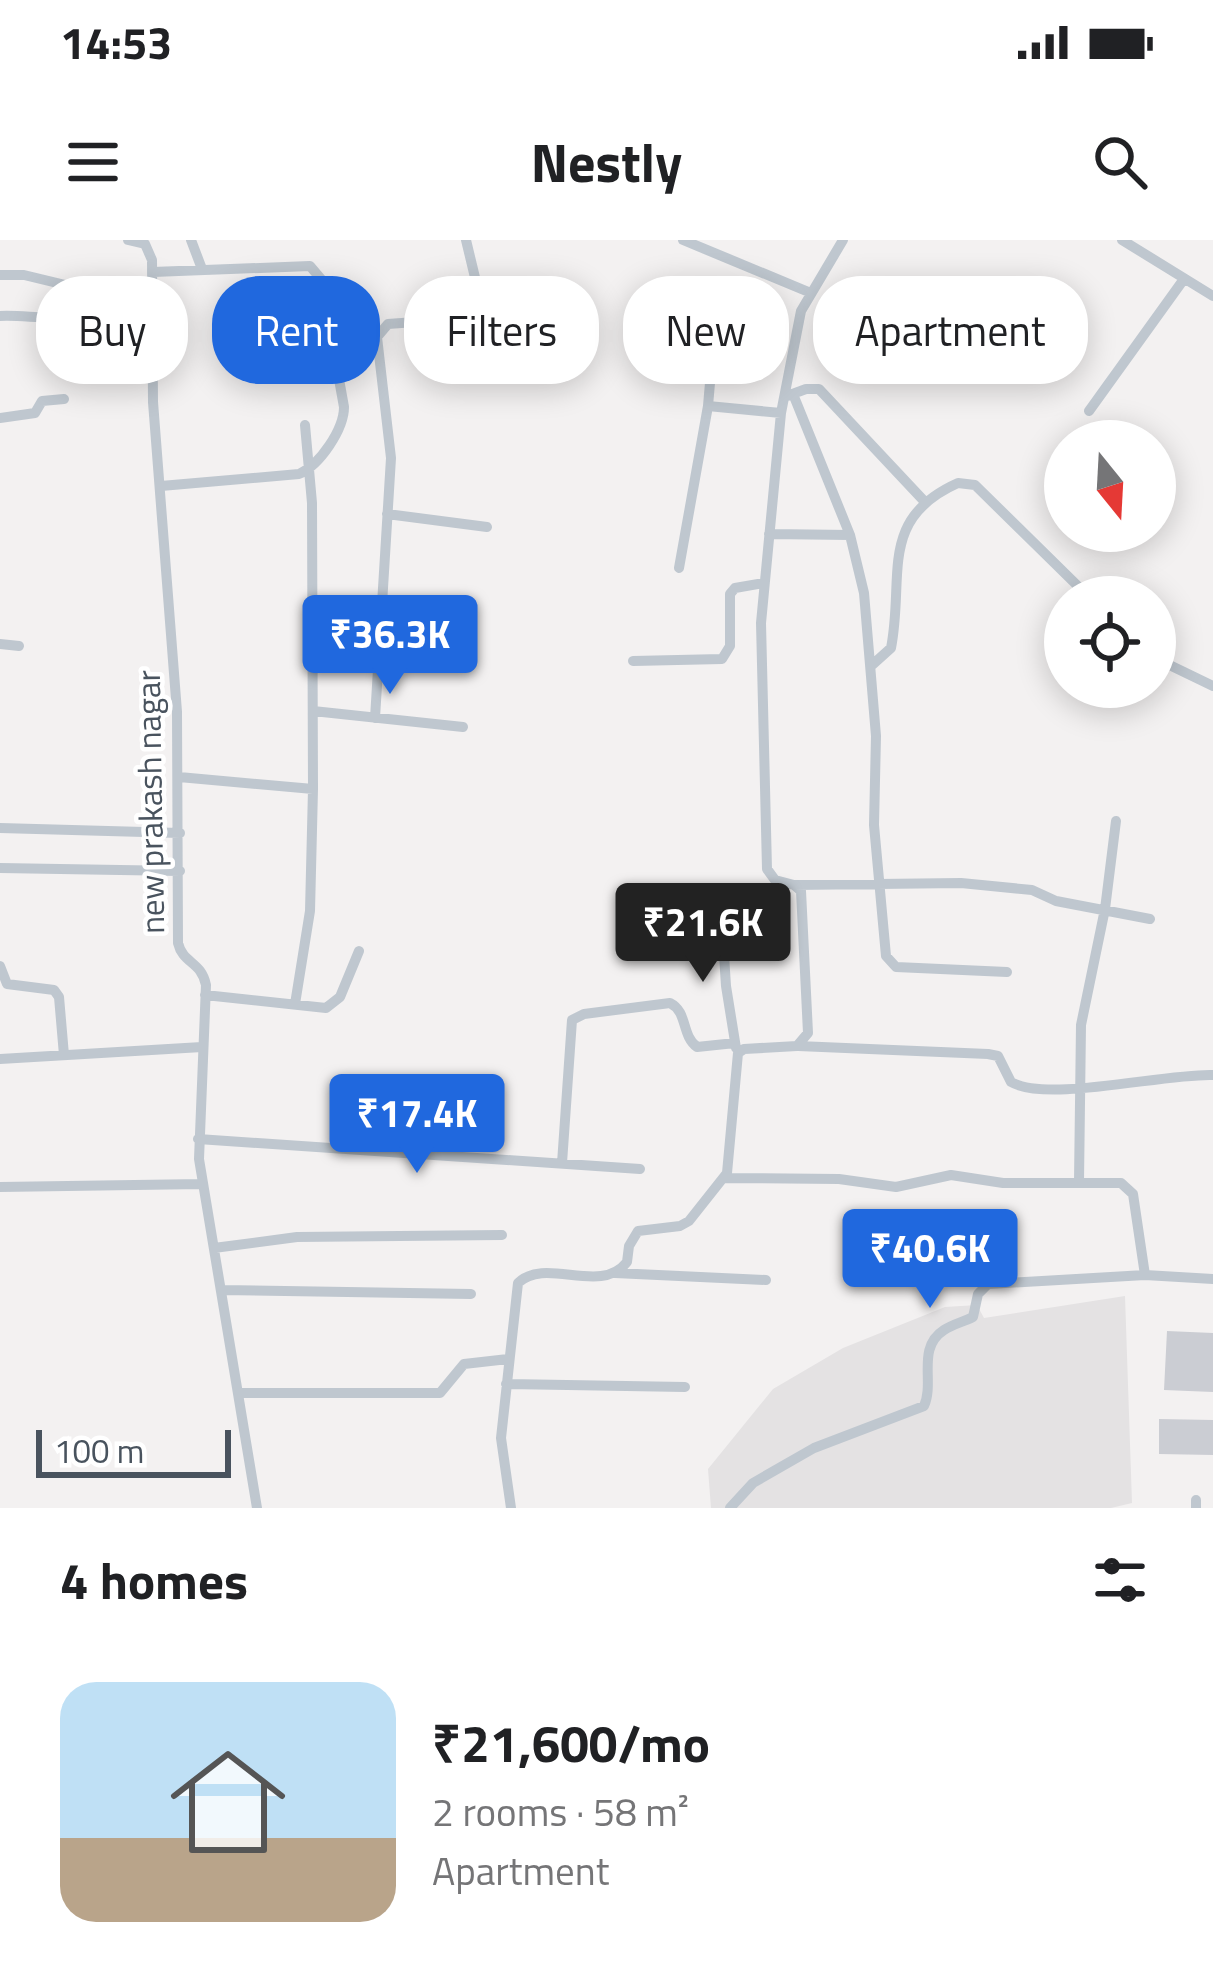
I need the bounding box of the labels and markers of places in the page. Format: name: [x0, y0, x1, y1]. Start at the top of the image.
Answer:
pin: ₹36.3K: [292, 595, 488, 697]
pin: ₹21.6K: [605, 883, 801, 985]
pin: ₹17.4K: [319, 1074, 515, 1176]
pin: ₹40.6K: [832, 1209, 1028, 1311]

